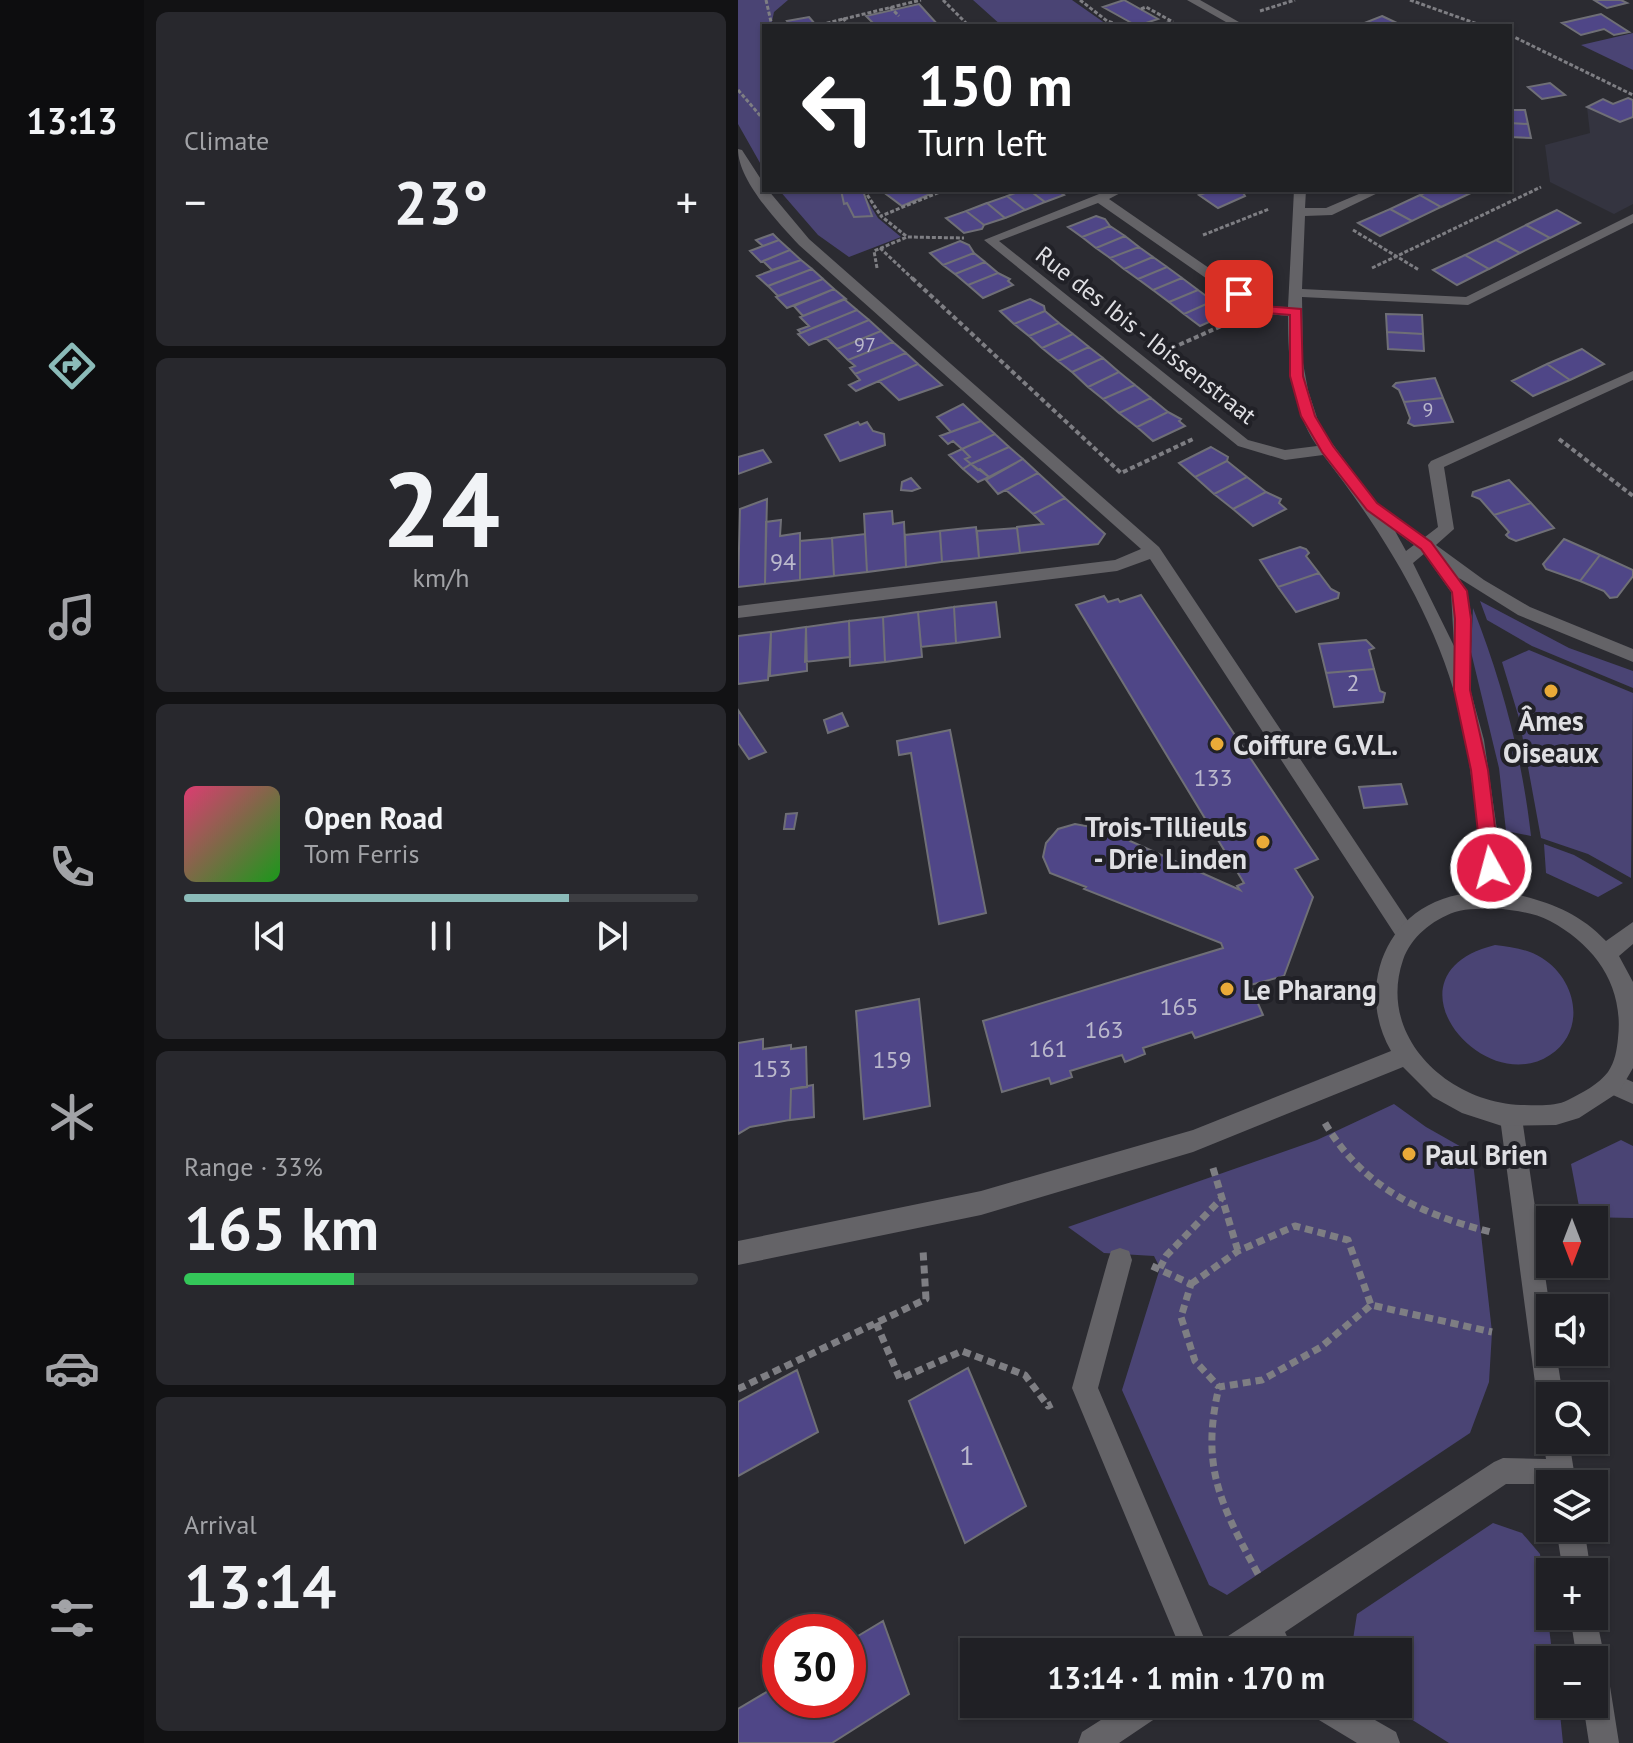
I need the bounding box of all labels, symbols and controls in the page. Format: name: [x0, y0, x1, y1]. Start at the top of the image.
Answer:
text: 150 m: [918, 49, 1073, 121]
icon: left: [786, 56, 890, 160]
text: 13:13: [26, 97, 118, 144]
text: Turn left: [918, 119, 1047, 166]
text: Climate: [184, 124, 269, 157]
text: 23°: [394, 163, 488, 241]
text: −: [184, 173, 206, 230]
text: +: [676, 173, 698, 230]
street label: Rue des Ibis - Ibissenstraat: [1029, 239, 1263, 431]
pin: [1205, 260, 1273, 328]
icon: arrive: [1217, 272, 1261, 316]
house number: 97: [854, 332, 876, 358]
icon: directions: [44, 338, 100, 394]
house number: 9: [1423, 397, 1433, 423]
text: 24: [382, 441, 500, 576]
house number: 94: [770, 546, 796, 577]
text: km/h: [413, 561, 470, 594]
icon: music: [44, 589, 100, 645]
house number: 2: [1346, 667, 1360, 698]
marker: Âmes Oiseaux: [1542, 682, 1560, 700]
place label: Âmes Oiseaux: [1503, 702, 1599, 771]
place label: Coiffure G.V.L.: [1233, 726, 1398, 763]
marker: Coiffure G.V.L.: [1208, 735, 1226, 753]
house number: 133: [1193, 762, 1233, 793]
text: Open Road: [304, 798, 443, 837]
place label: Trois-Tillieuls - Drie Linden: [1085, 808, 1247, 877]
position arrow: [1449, 826, 1533, 910]
marker: Trois-Tillieuls - Drie Linden: [1254, 833, 1272, 851]
text: Tom Ferris: [304, 837, 419, 870]
icon: phone: [44, 839, 100, 895]
icon: previous: [248, 914, 292, 958]
icon: pause: [419, 914, 463, 958]
icon: next: [590, 914, 634, 958]
place label: Le Pharang: [1243, 971, 1377, 1008]
marker: Le Pharang: [1218, 980, 1236, 998]
house number: 165: [1159, 991, 1199, 1022]
house number: 163: [1084, 1014, 1124, 1045]
house number: 161: [1028, 1033, 1068, 1064]
house number: 159: [872, 1044, 912, 1075]
house number: 153: [752, 1053, 792, 1084]
icon: climate: [44, 1089, 100, 1145]
place label: Paul Brien: [1425, 1136, 1548, 1173]
marker: Paul Brien: [1400, 1145, 1418, 1163]
text: Range · 33%: [184, 1150, 323, 1183]
text: 165 km: [184, 1189, 379, 1267]
north arrow: [1536, 1206, 1608, 1278]
map controls: [1536, 1206, 1608, 1718]
button: sound: [1536, 1294, 1608, 1366]
icon: car: [44, 1340, 100, 1396]
button: search: [1536, 1382, 1608, 1454]
house number: 1: [959, 1436, 975, 1473]
button: layers: [1536, 1470, 1608, 1542]
text: Arrival: [184, 1508, 257, 1541]
text: 13:14: [184, 1547, 336, 1625]
button: +: [1536, 1558, 1608, 1630]
icon: filters: [44, 1590, 100, 1646]
speed limit sign: 30: [762, 1614, 866, 1718]
button: −: [1536, 1646, 1608, 1718]
text: 13:14 · 1 min · 170 m: [1047, 1658, 1325, 1697]

